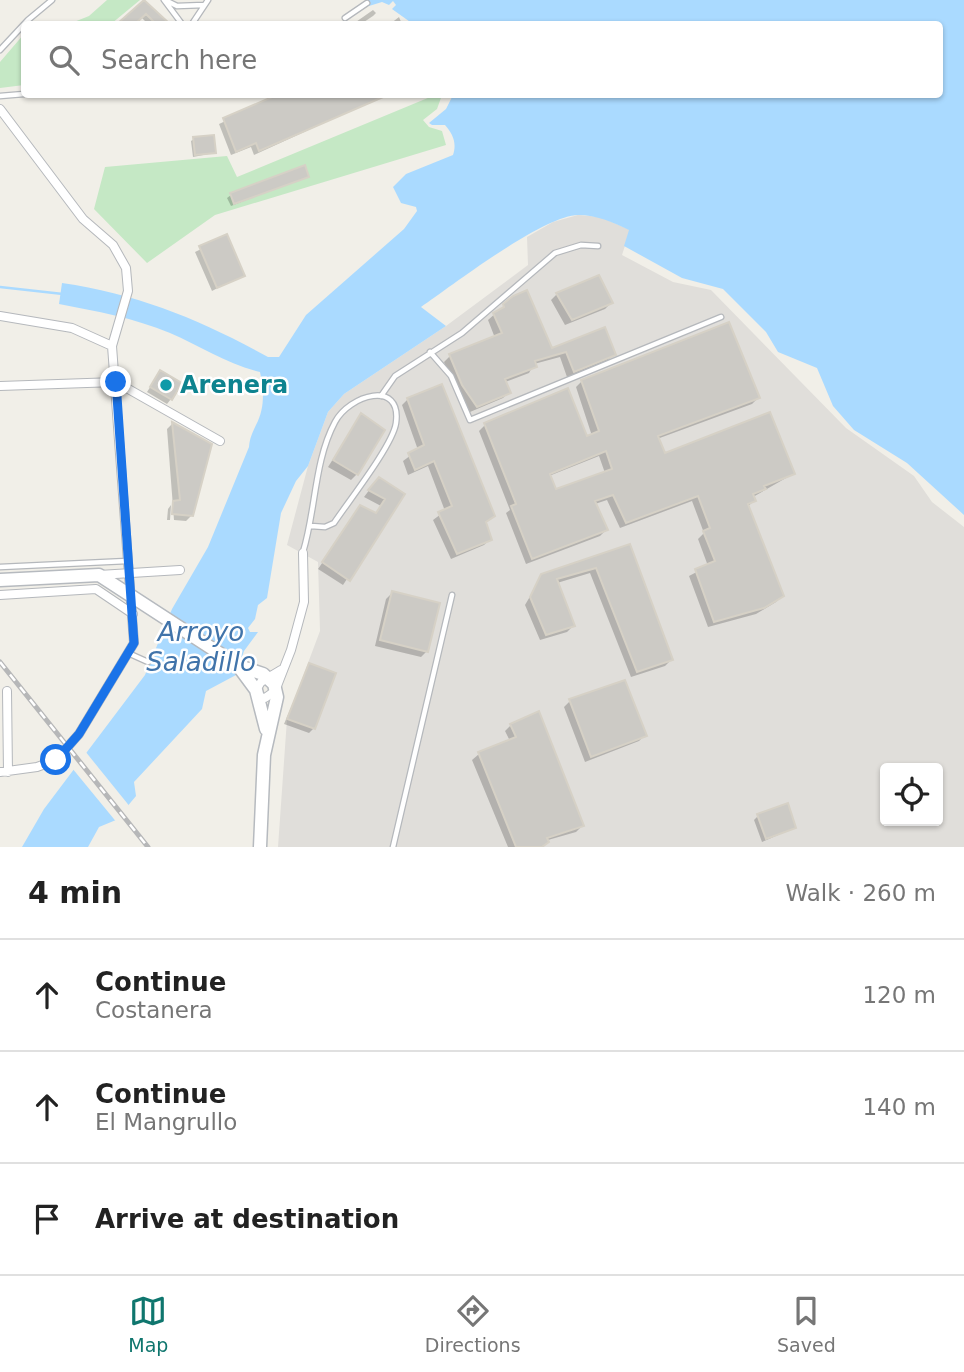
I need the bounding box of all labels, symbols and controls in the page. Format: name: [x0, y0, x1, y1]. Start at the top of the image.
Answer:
search box: [21, 21, 943, 98]
icon: search: [45, 41, 83, 79]
text: Search here: [101, 45, 257, 75]
route end: [100, 366, 131, 397]
place label: Arenera: [180, 371, 288, 399]
marker: Arenera: [158, 377, 174, 393]
water label: Arroyo Saladillo: [146, 617, 256, 677]
route start: [40, 744, 71, 775]
map controls: [880, 763, 943, 826]
button: locate: [880, 763, 943, 826]
text: 4 min: [28, 875, 122, 910]
text: Walk · 260 m: [785, 880, 936, 906]
text: Continue: [95, 967, 226, 997]
icon: ahead: [28, 976, 66, 1014]
text: 120 m: [862, 982, 936, 1008]
text: Costanera: [95, 997, 213, 1023]
text: Continue: [95, 1079, 226, 1109]
icon: ahead: [28, 1088, 66, 1126]
text: 140 m: [862, 1094, 936, 1120]
text: El Mangrullo: [95, 1109, 237, 1135]
icon: arrive: [28, 1200, 66, 1238]
text: Arrive at destination: [95, 1204, 399, 1234]
tab: Map: [128, 1292, 168, 1356]
tab: Directions: [425, 1292, 521, 1356]
tab: Saved: [777, 1292, 836, 1356]

